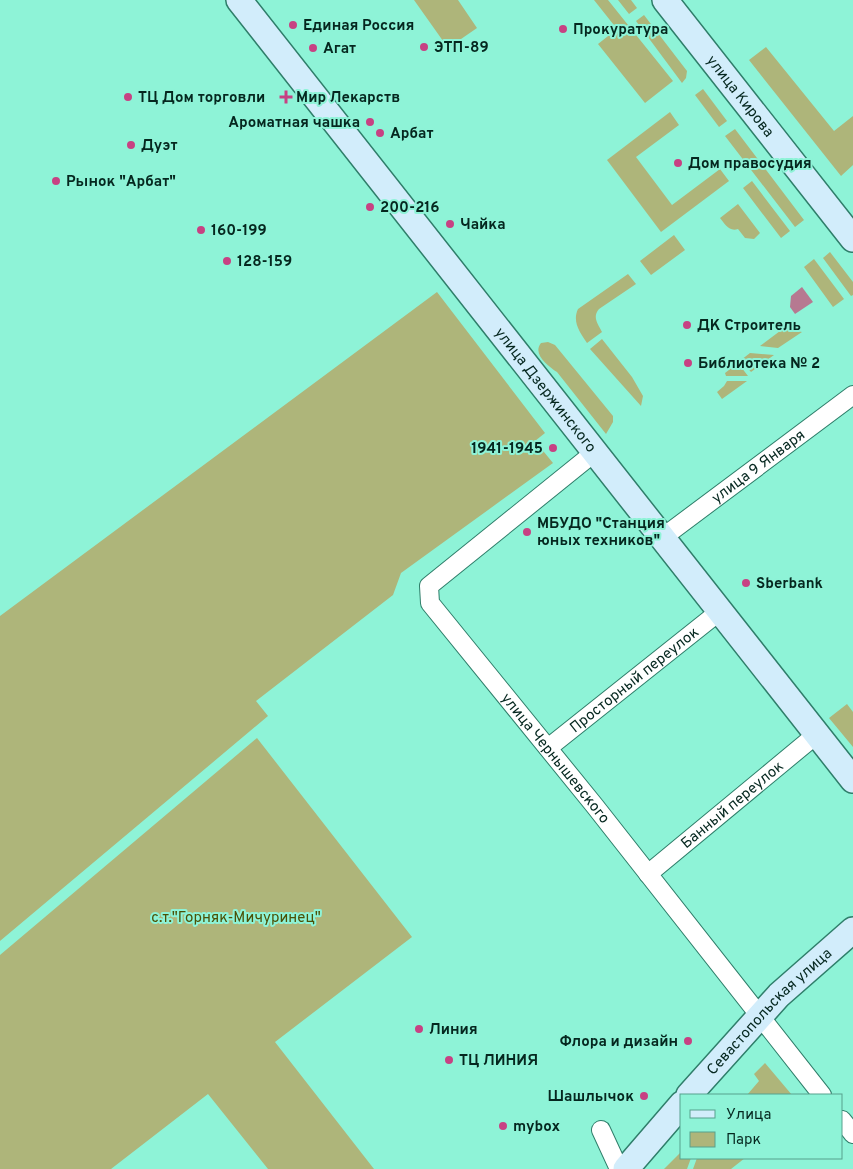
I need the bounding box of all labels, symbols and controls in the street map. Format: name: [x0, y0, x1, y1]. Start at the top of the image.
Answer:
place label: Единая Россия: [303, 17, 414, 36]
marker: Единая Россия: [287, 19, 299, 31]
place label: Прокуратура: [573, 21, 668, 40]
marker: Прокуратура: [557, 23, 569, 35]
place label: ЭТП-89: [434, 39, 489, 58]
place label: Агат: [323, 40, 356, 59]
marker: ЭТП-89: [418, 41, 430, 53]
marker: Агат: [307, 42, 319, 54]
street label: улица Кирова: [701, 52, 777, 142]
place label: ТЦ Дом торговли: [138, 89, 265, 108]
place label: Мир Лекарств: [296, 89, 400, 108]
marker: ТЦ Дом торговли: [122, 91, 134, 103]
marker: Мир Лекарств: [280, 91, 292, 103]
place label: Ароматная чашка: [228, 114, 360, 133]
marker: Ароматная чашка: [364, 116, 376, 128]
place label: Арбат: [390, 125, 433, 144]
marker: Арбат: [374, 127, 386, 139]
place label: Дуэт: [141, 137, 178, 156]
marker: Дуэт: [125, 139, 137, 151]
place label: Дом правосудия: [688, 155, 812, 174]
marker: Дом правосудия: [672, 157, 684, 169]
place label: Рынок "Арбат": [66, 173, 176, 192]
marker: Рынок "Арбат": [50, 175, 62, 187]
place label: 200-216: [380, 199, 440, 218]
marker: 200-216: [364, 201, 376, 213]
place label: Чайка: [460, 216, 506, 235]
marker: Чайка: [444, 218, 456, 230]
place label: 160-199: [211, 222, 267, 241]
marker: 160-199: [195, 224, 207, 236]
place label: 128-159: [237, 253, 292, 272]
marker: 128-159: [221, 255, 233, 267]
place label: ДК Строитель: [697, 317, 801, 336]
marker: ДК Строитель: [681, 319, 693, 331]
street label: улица Дзержинского: [489, 324, 600, 457]
place label: Библиотека № 2: [698, 355, 820, 374]
marker: Библиотека № 2: [682, 357, 694, 369]
street label: улица 9 Января: [708, 426, 810, 508]
place label: 1941-1945: [471, 440, 543, 459]
marker: 1941-1945: [547, 442, 559, 454]
place label: МБУДО "Станция юных техников": [537, 515, 665, 551]
marker: МБУДО "Станция юных техников": [521, 526, 533, 538]
place label: Sberbank: [756, 575, 823, 594]
marker: Sberbank: [740, 577, 752, 589]
street label: Просторный переулок: [567, 623, 703, 738]
street label: улица Чернышевского: [496, 690, 613, 828]
street label: Банный переулок: [678, 758, 788, 854]
park label: с.т."Горняк-Мичуринец": [151, 909, 321, 928]
street label: Севастопольская улица: [703, 945, 837, 1080]
place label: Линия: [429, 1021, 478, 1040]
marker: Линия: [413, 1023, 425, 1035]
place label: Флора и дизайн: [560, 1033, 678, 1052]
marker: Флора и дизайн: [682, 1035, 694, 1047]
place label: ТЦ ЛИНИЯ: [459, 1052, 538, 1071]
marker: ТЦ ЛИНИЯ: [443, 1054, 455, 1066]
place label: Шашлычок: [547, 1088, 634, 1107]
marker: Шашлычок: [638, 1090, 650, 1102]
legend: [680, 1094, 843, 1159]
text: Улица: [726, 1106, 771, 1125]
place label: mybox: [513, 1118, 560, 1137]
marker: mybox: [497, 1120, 509, 1132]
text: Парк: [726, 1131, 761, 1150]

